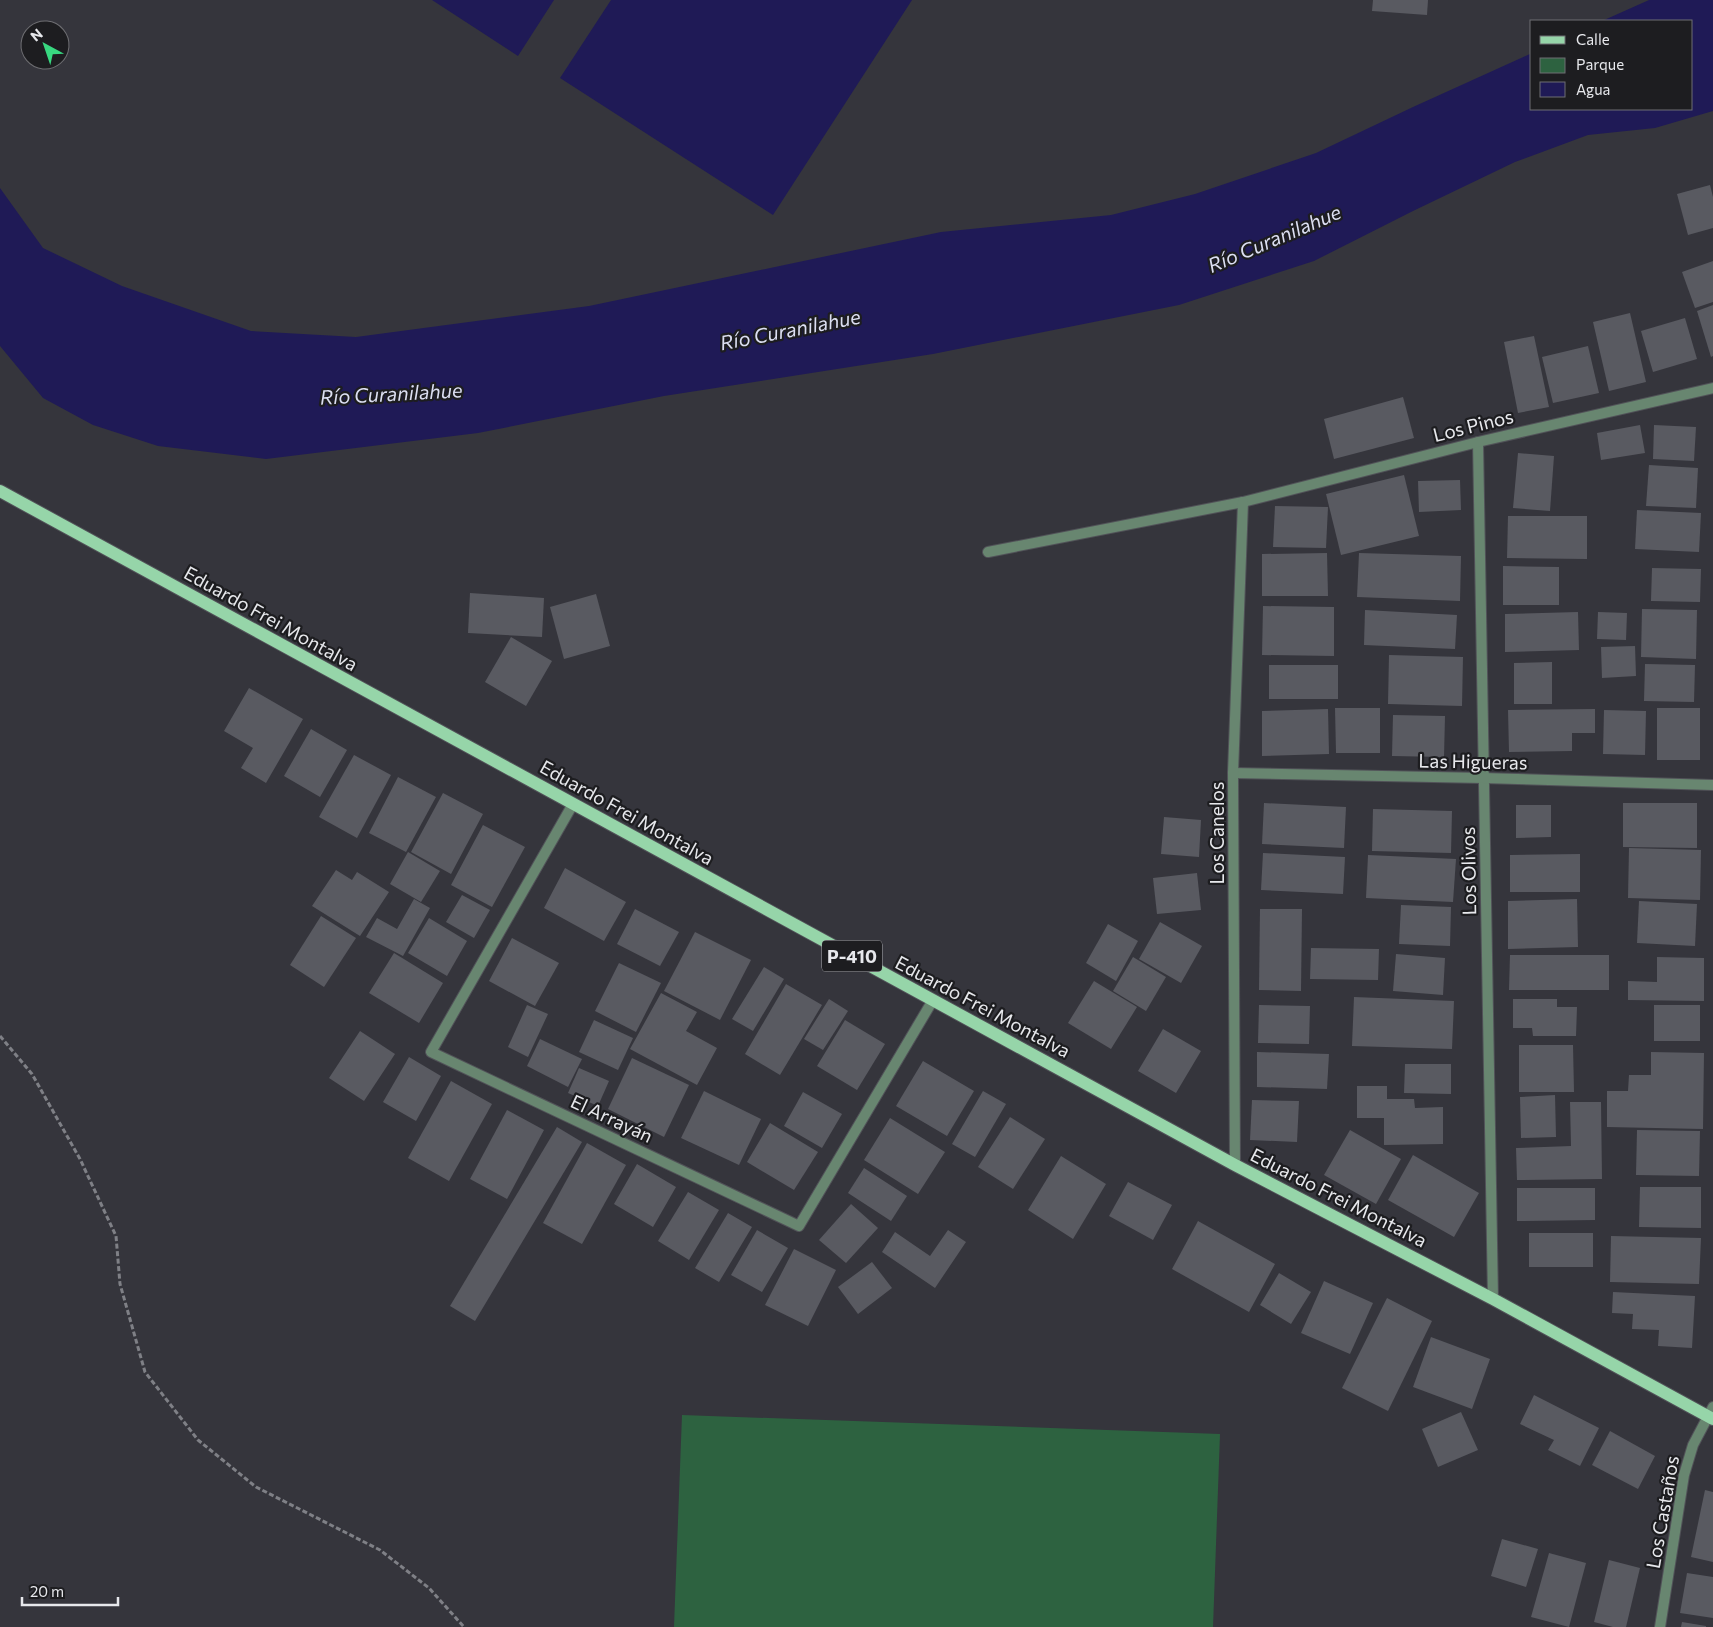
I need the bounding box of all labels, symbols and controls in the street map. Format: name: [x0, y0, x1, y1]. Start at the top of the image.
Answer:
north arrow: [20, 20, 70, 70]
legend: [1530, 20, 1693, 110]
text: N: [27, 25, 46, 45]
text: Calle: [1576, 30, 1610, 48]
text: Parque: [1576, 55, 1624, 73]
text: Agua: [1576, 80, 1610, 98]
water label: Río Curanilahue: [1204, 199, 1345, 277]
water label: Río Curanilahue: [718, 304, 863, 354]
water label: Río Curanilahue: [319, 377, 463, 409]
street label: Los Pinos: [1431, 404, 1515, 446]
street label: Eduardo Frei Montalva: [180, 561, 362, 675]
street label: Las Higueras: [1418, 749, 1528, 773]
street label: Eduardo Frei Montalva: [536, 755, 718, 869]
street label: Los Canelos: [1205, 782, 1228, 884]
street label: Los Olivos: [1456, 826, 1480, 916]
road number: P-410: [822, 940, 882, 971]
street label: Eduardo Frei Montalva: [892, 950, 1074, 1062]
street label: El Arrayán: [567, 1089, 657, 1147]
street label: Eduardo Frei Montalva: [1247, 1143, 1431, 1251]
street label: Los Castaños: [1641, 1454, 1683, 1570]
scale bar: [22, 1574, 119, 1606]
text: 20 m: [30, 1582, 64, 1600]

